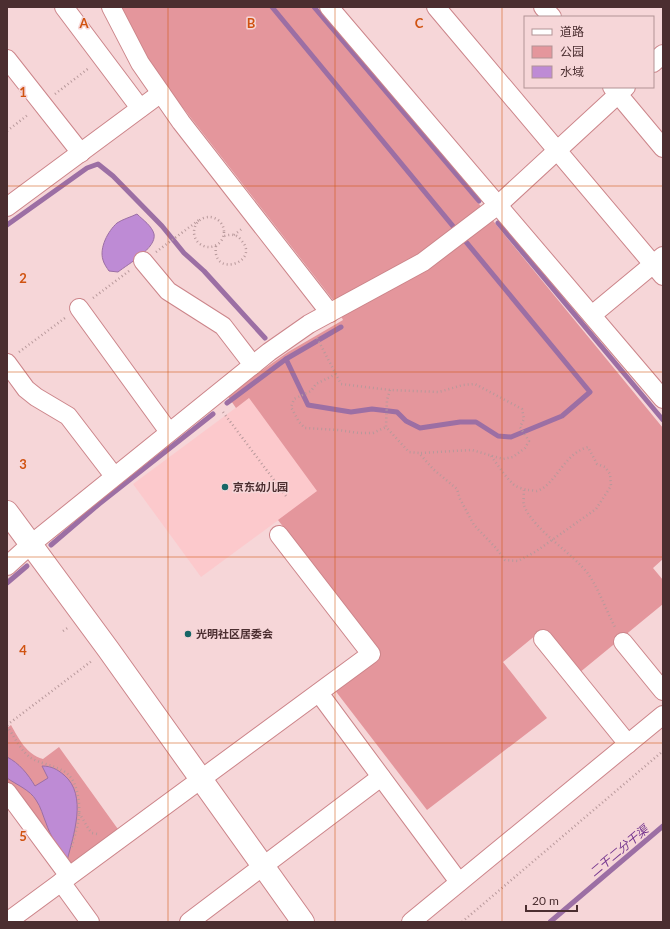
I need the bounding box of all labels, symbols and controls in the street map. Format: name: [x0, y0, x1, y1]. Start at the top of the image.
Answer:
text: A: [78, 15, 89, 31]
text: B: [247, 15, 256, 31]
text: C: [415, 15, 424, 31]
legend: [524, 16, 654, 88]
text: 道路: [560, 24, 584, 39]
text: 公园: [560, 44, 584, 59]
text: 水域: [560, 64, 584, 79]
text: 1: [19, 84, 27, 100]
text: 2: [19, 270, 27, 286]
text: 3: [19, 456, 27, 472]
place label: 京东幼儿园: [233, 480, 288, 493]
marker: 京东幼儿园: [220, 482, 230, 492]
place label: 光明社区居委会: [196, 627, 273, 640]
marker: 光明社区居委会: [183, 629, 193, 639]
text: 4: [19, 642, 27, 658]
water label: 二干二分干渠: [586, 820, 653, 880]
text: 5: [19, 828, 27, 844]
scale bar: [526, 887, 577, 913]
text: 20 m: [532, 893, 559, 908]

